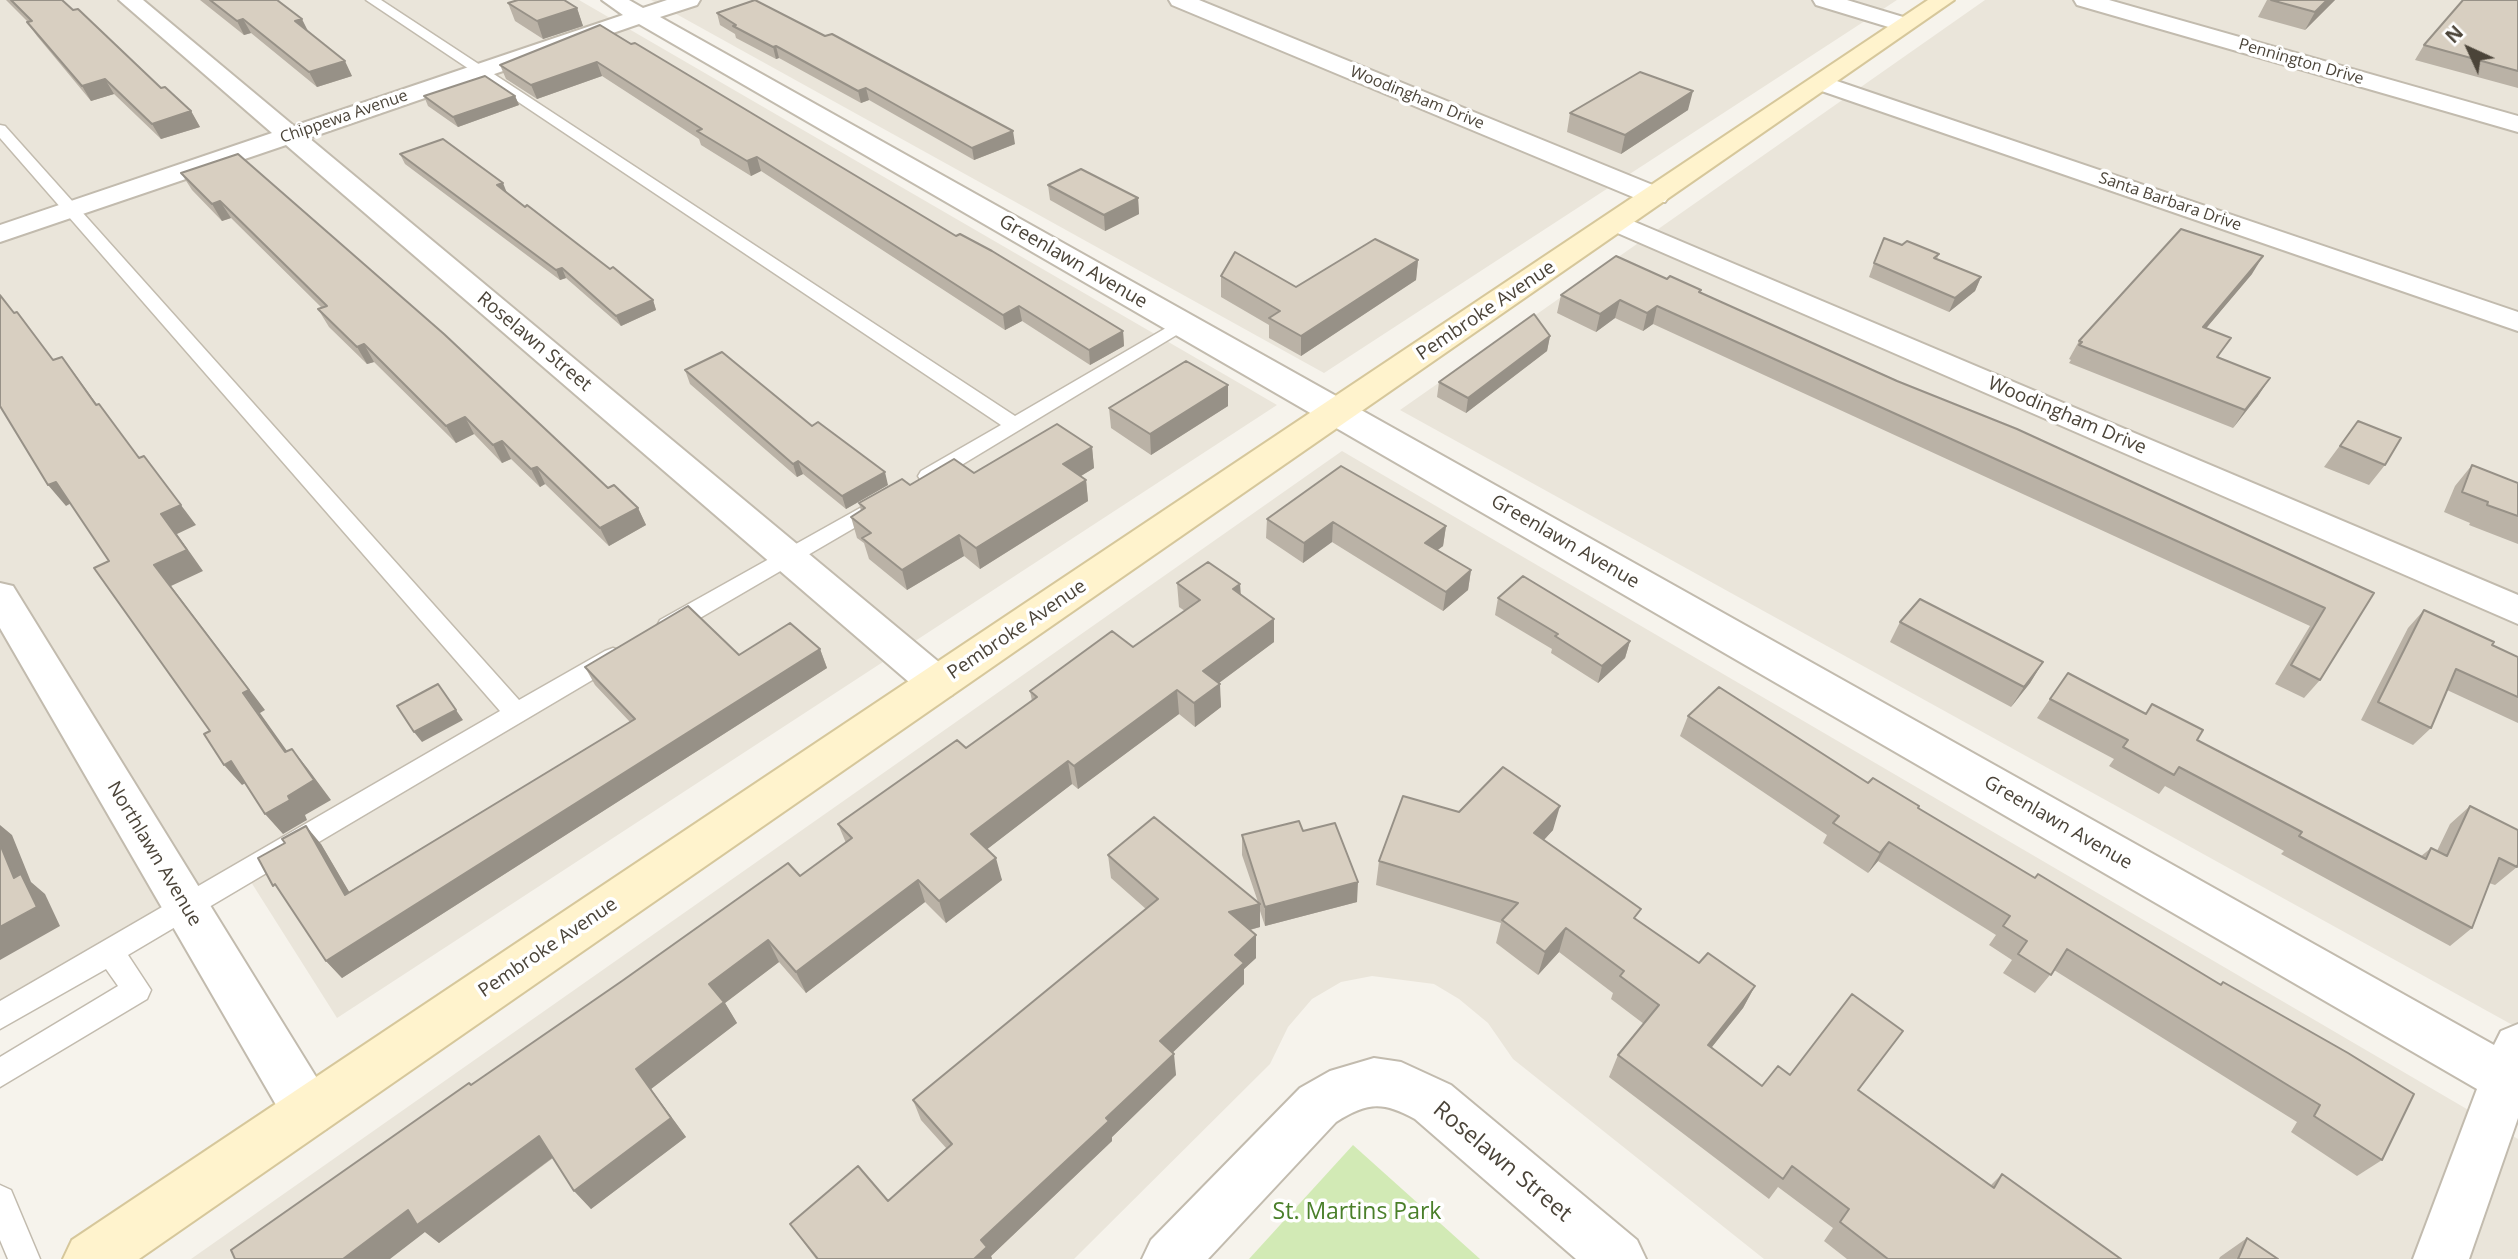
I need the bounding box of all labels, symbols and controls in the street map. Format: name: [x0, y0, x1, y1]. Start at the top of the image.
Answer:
north arrow: [2434, 14, 2504, 84]
text: N: [2439, 20, 2469, 49]
street label: Pennington Drive: [2236, 35, 2366, 89]
street label: Woodingham Drive: [1347, 62, 1487, 134]
street label: Chippewa Avenue: [278, 86, 410, 148]
street label: Santa Barbara Drive: [2096, 169, 2244, 235]
street label: Greenlawn Avenue: [995, 210, 1151, 314]
street label: Pembroke Avenue: [1412, 256, 1560, 366]
street label: Roselawn Street: [472, 287, 596, 397]
street label: Woodingham Drive: [1984, 372, 2150, 460]
street label: Greenlawn Avenue: [1487, 490, 1643, 594]
street label: Pembroke Avenue: [943, 575, 1091, 685]
street label: Greenlawn Avenue: [1980, 771, 2136, 875]
street label: Northlawn Avenue: [102, 778, 206, 930]
street label: Pembroke Avenue: [474, 893, 622, 1003]
street label: Roselawn Street: [1427, 1096, 1577, 1228]
park label: St. Martins Park: [1273, 1198, 1441, 1226]

